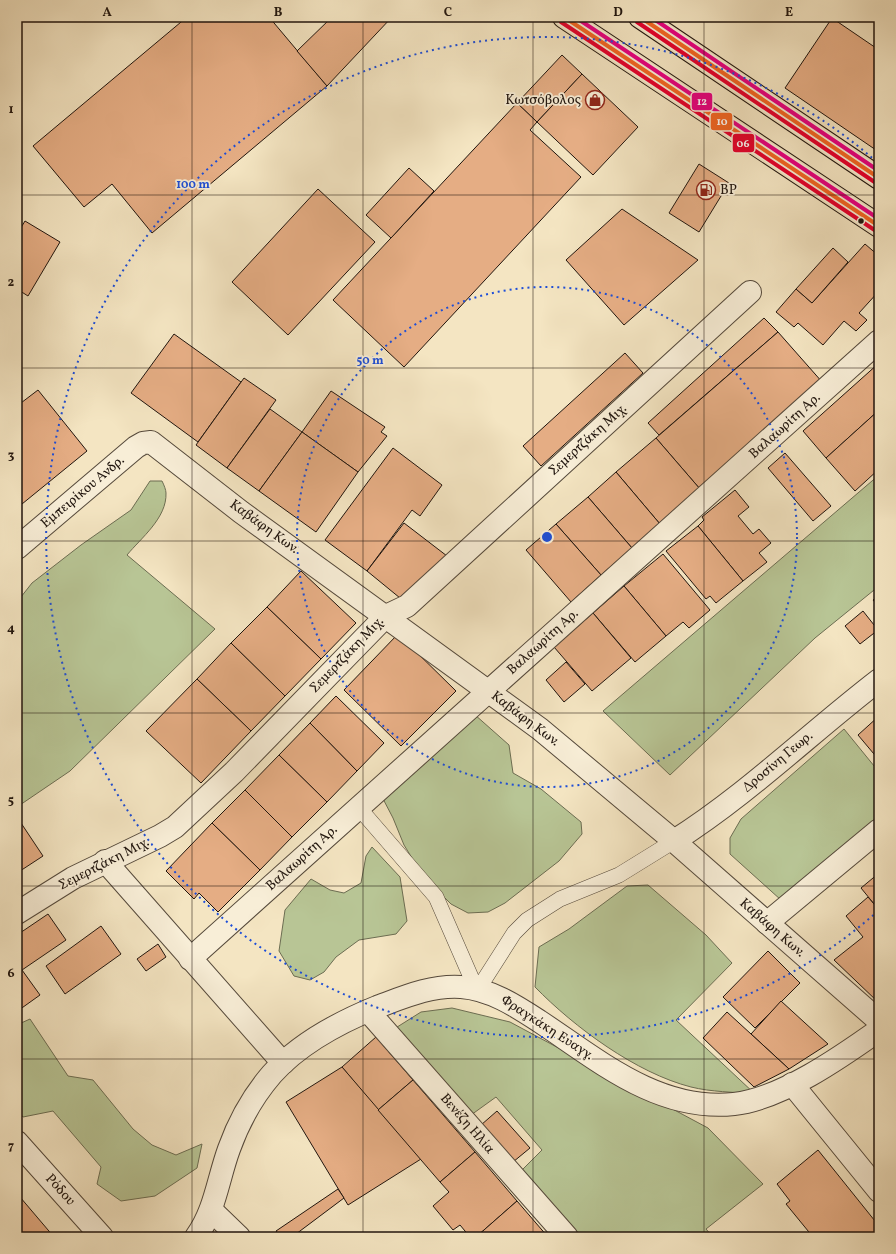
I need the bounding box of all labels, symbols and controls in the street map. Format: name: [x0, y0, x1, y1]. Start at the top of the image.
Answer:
text: A: [102, 4, 112, 22]
text: B: [274, 4, 283, 22]
text: C: [444, 4, 452, 22]
text: D: [613, 4, 623, 22]
text: E: [785, 4, 793, 22]
shop icon: Κωτσόβολος: [584, 89, 606, 111]
place label: Κωτσόβολος: [505, 91, 581, 110]
line badge: 12: [691, 92, 713, 111]
text: 12: [697, 95, 707, 110]
text: 1: [8, 101, 14, 119]
line badge: 10: [710, 112, 733, 131]
text: 10: [716, 115, 728, 130]
line badge: 06: [732, 133, 755, 153]
text: 06: [737, 137, 749, 152]
text: 100 m: [176, 177, 210, 193]
fuel station icon: BP: [695, 179, 717, 201]
place label: BP: [720, 181, 737, 200]
unlabelled marker: [856, 216, 866, 226]
text: 2: [8, 274, 15, 292]
text: 50 m: [356, 353, 384, 369]
street label: Βαλαωρίτη Αρ.: [745, 389, 825, 463]
street label: Σεμερτζάκη Μιχ.: [545, 400, 631, 480]
text: 3: [8, 447, 15, 465]
street label: Εμπειρίκου Ανδρ.: [37, 451, 129, 533]
street label: Καβάφη Κων.: [225, 495, 303, 559]
centre of rings: [540, 530, 554, 544]
street label: Βαλαωρίτη Αρ.: [503, 605, 583, 679]
street label: Σεμερτζάκη Μιχ.: [306, 613, 388, 697]
text: 4: [7, 620, 15, 638]
street label: Καβάφη Κων.: [487, 687, 563, 751]
street label: Δροσίνη Γεωρ.: [739, 727, 817, 797]
text: 5: [8, 792, 14, 810]
street label: Βαλαωρίτη Αρ.: [262, 821, 342, 895]
street label: Σεμερτζάκη Μιχ.: [55, 833, 153, 895]
street label: Καβάφη Κων.: [735, 894, 809, 962]
text: 6: [7, 965, 15, 983]
street label: Φραγκάκη Ευαγγ.: [497, 991, 597, 1065]
street label: Βενέζη Ηλία: [435, 1090, 499, 1159]
text: 7: [8, 1138, 14, 1156]
street label: Ρόδου: [41, 1170, 80, 1210]

